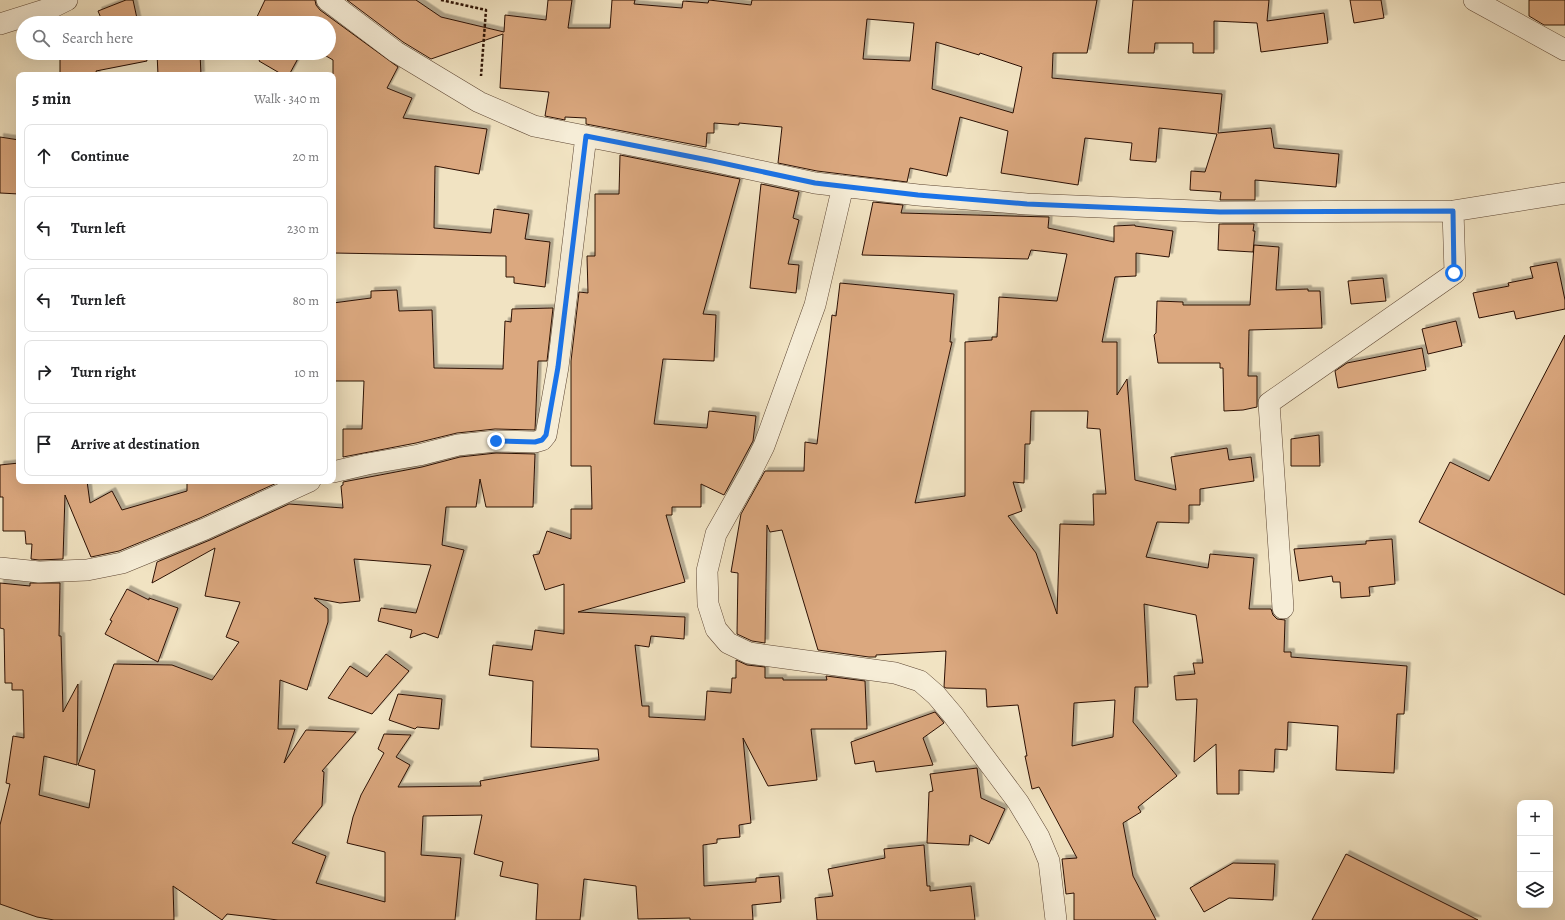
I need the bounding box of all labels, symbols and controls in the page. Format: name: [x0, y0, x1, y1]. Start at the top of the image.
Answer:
search box: [16, 16, 336, 60]
icon: search: [30, 27, 52, 49]
text: Search here: [62, 28, 133, 48]
text: 5 min: [32, 87, 71, 110]
text: Walk · 340 m: [254, 90, 320, 107]
icon: ahead: [33, 145, 55, 167]
text: Continue: [71, 146, 129, 166]
text: 20 m: [293, 148, 319, 165]
icon: left: [33, 217, 55, 239]
text: Turn left: [71, 218, 126, 238]
text: 230 m: [287, 220, 319, 237]
route start: [1445, 264, 1463, 282]
icon: left: [33, 289, 55, 311]
text: Turn left: [71, 290, 126, 310]
text: 80 m: [292, 292, 319, 309]
icon: right: [33, 361, 55, 383]
text: Turn right: [71, 362, 136, 382]
text: 10 m: [294, 364, 319, 381]
route end: [487, 432, 505, 450]
icon: arrive: [33, 433, 55, 455]
text: Arrive at destination: [71, 434, 200, 454]
map controls: [1517, 800, 1553, 908]
button: +: [1517, 800, 1553, 836]
button: −: [1517, 836, 1553, 872]
button: layers: [1517, 872, 1553, 908]

